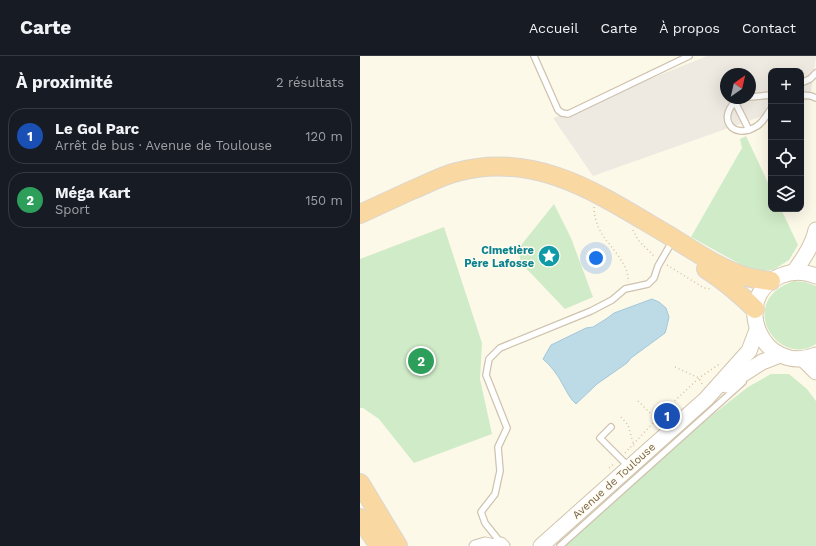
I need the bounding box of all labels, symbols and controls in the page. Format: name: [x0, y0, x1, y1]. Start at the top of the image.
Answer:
text: Carte: [20, 16, 71, 39]
text: Accueil: [529, 20, 578, 36]
text: Carte: [600, 20, 637, 36]
text: À propos: [659, 20, 720, 36]
text: Contact: [742, 20, 796, 36]
north arrow: [720, 68, 756, 104]
map controls: [768, 68, 804, 212]
button: +: [768, 68, 804, 104]
text: À proximité: [16, 72, 113, 92]
text: 2 résultats: [276, 75, 344, 90]
button: −: [768, 104, 804, 140]
text: Le Gol Parc: [55, 120, 139, 138]
text: 1: [27, 129, 33, 144]
text: 120 m: [305, 129, 343, 144]
text: Arrêt de bus · Avenue de Toulouse: [55, 138, 272, 153]
button: locate: [768, 140, 804, 176]
button: layers: [768, 176, 804, 212]
text: Méga Kart: [55, 184, 130, 202]
text: 2: [26, 193, 34, 208]
text: 150 m: [305, 193, 343, 208]
text: Sport: [55, 202, 90, 217]
place icon: Cimetière Père Lafosse: [536, 243, 562, 269]
place label: Cimetière Père Lafosse: [464, 244, 534, 270]
your location: [586, 248, 606, 268]
pin: 2: [408, 346, 434, 376]
pin: 1: [654, 401, 680, 431]
street label: Avenue de Toulouse: [570, 440, 658, 522]

